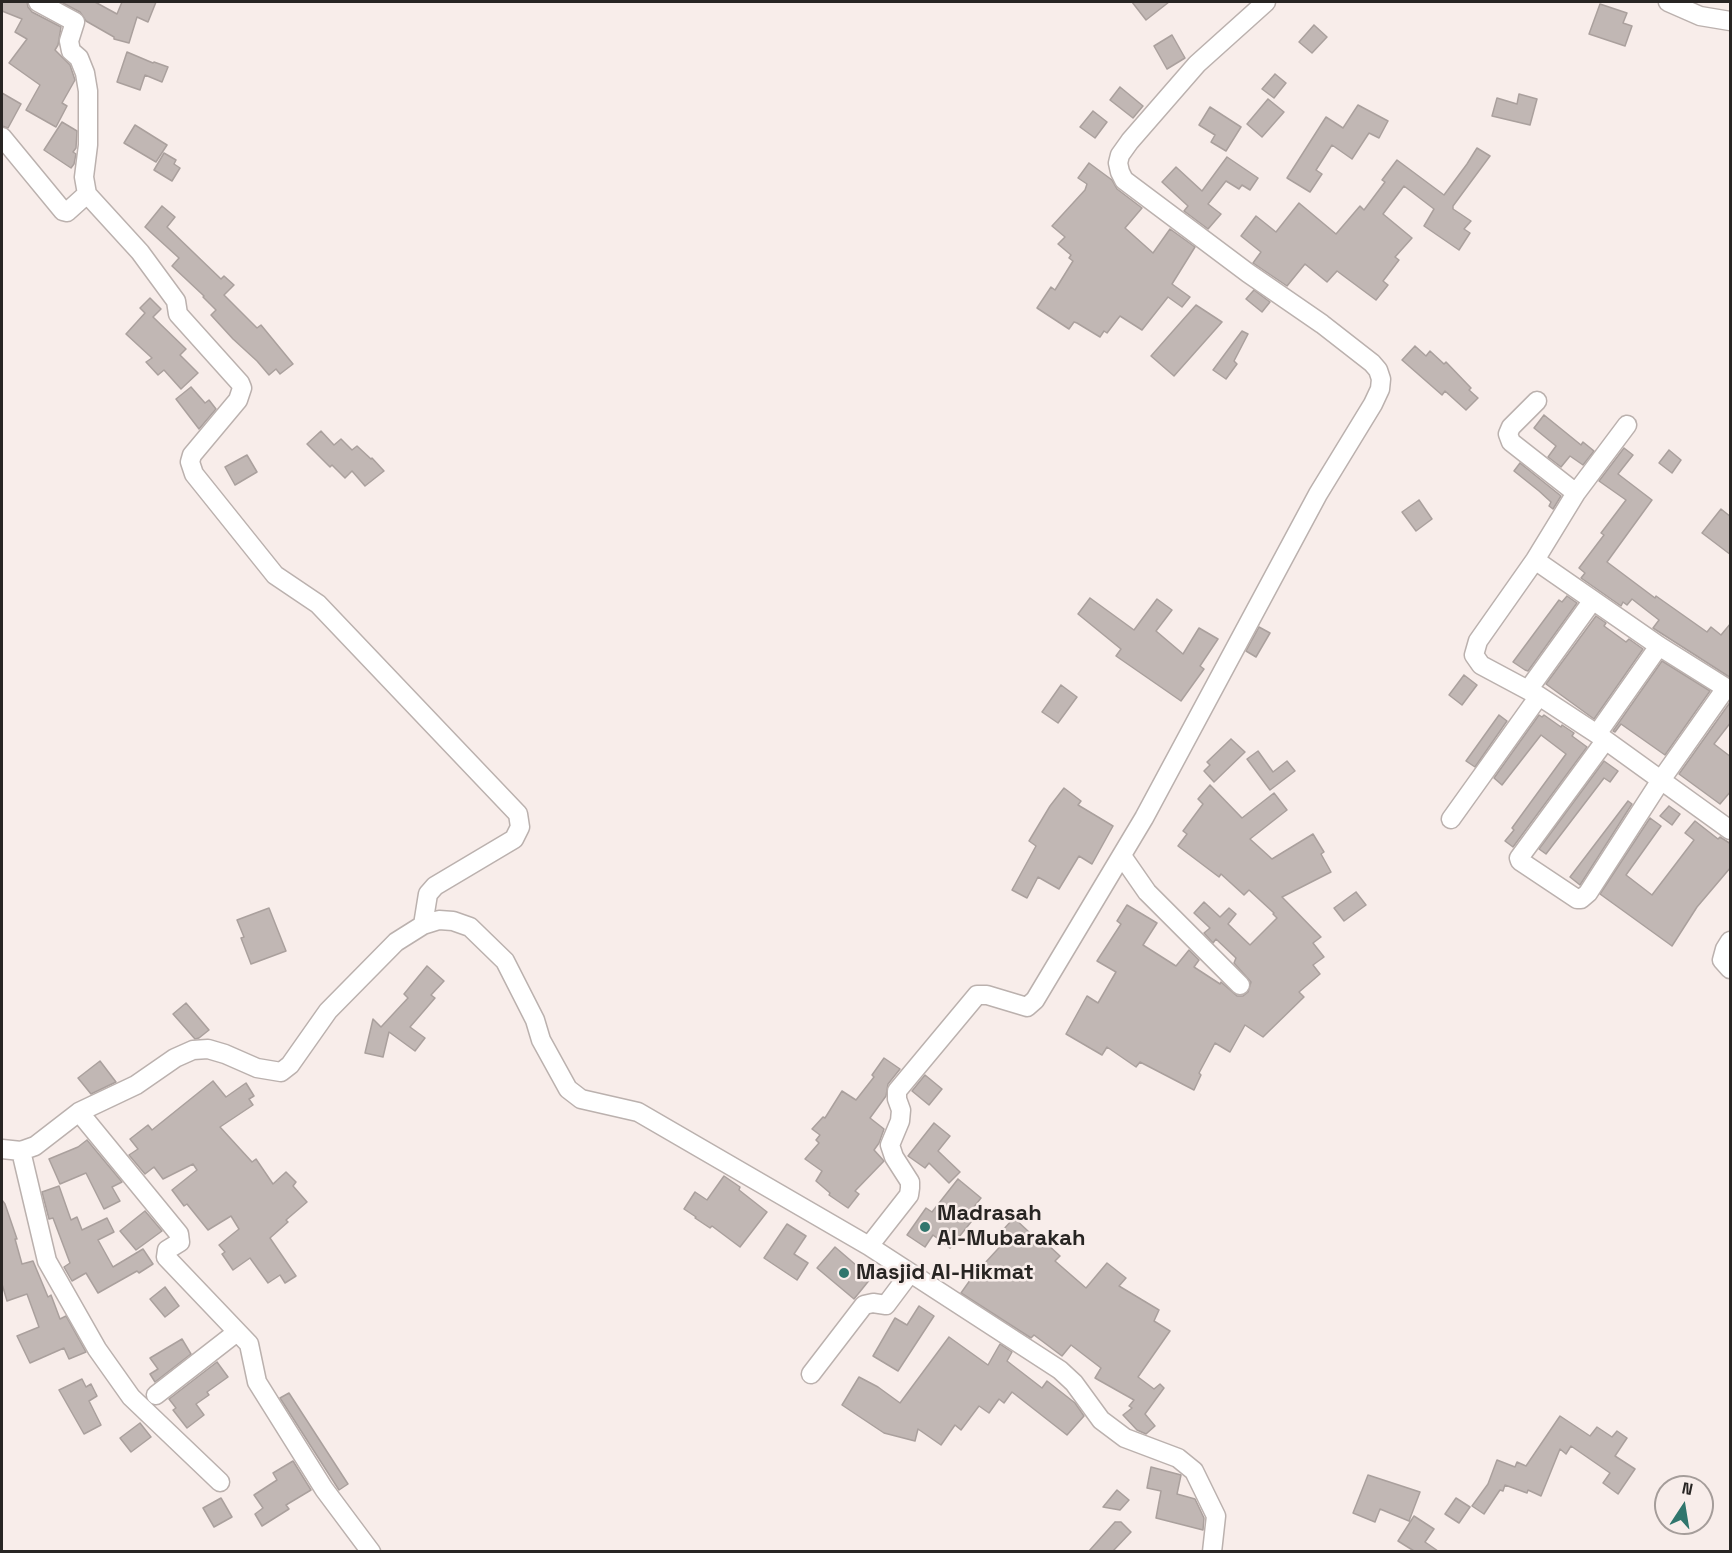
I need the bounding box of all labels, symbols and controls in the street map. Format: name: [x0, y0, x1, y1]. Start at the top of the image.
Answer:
place label: Madrasah Al-Mubarakah: [937, 1201, 1086, 1252]
marker: Madrasah Al-Mubarakah: [918, 1220, 932, 1234]
place label: Masjid Al-Hikmat: [856, 1260, 1034, 1286]
marker: Masjid Al-Hikmat: [837, 1266, 851, 1280]
north arrow: [1654, 1475, 1714, 1535]
text: N: [1680, 1477, 1695, 1500]

